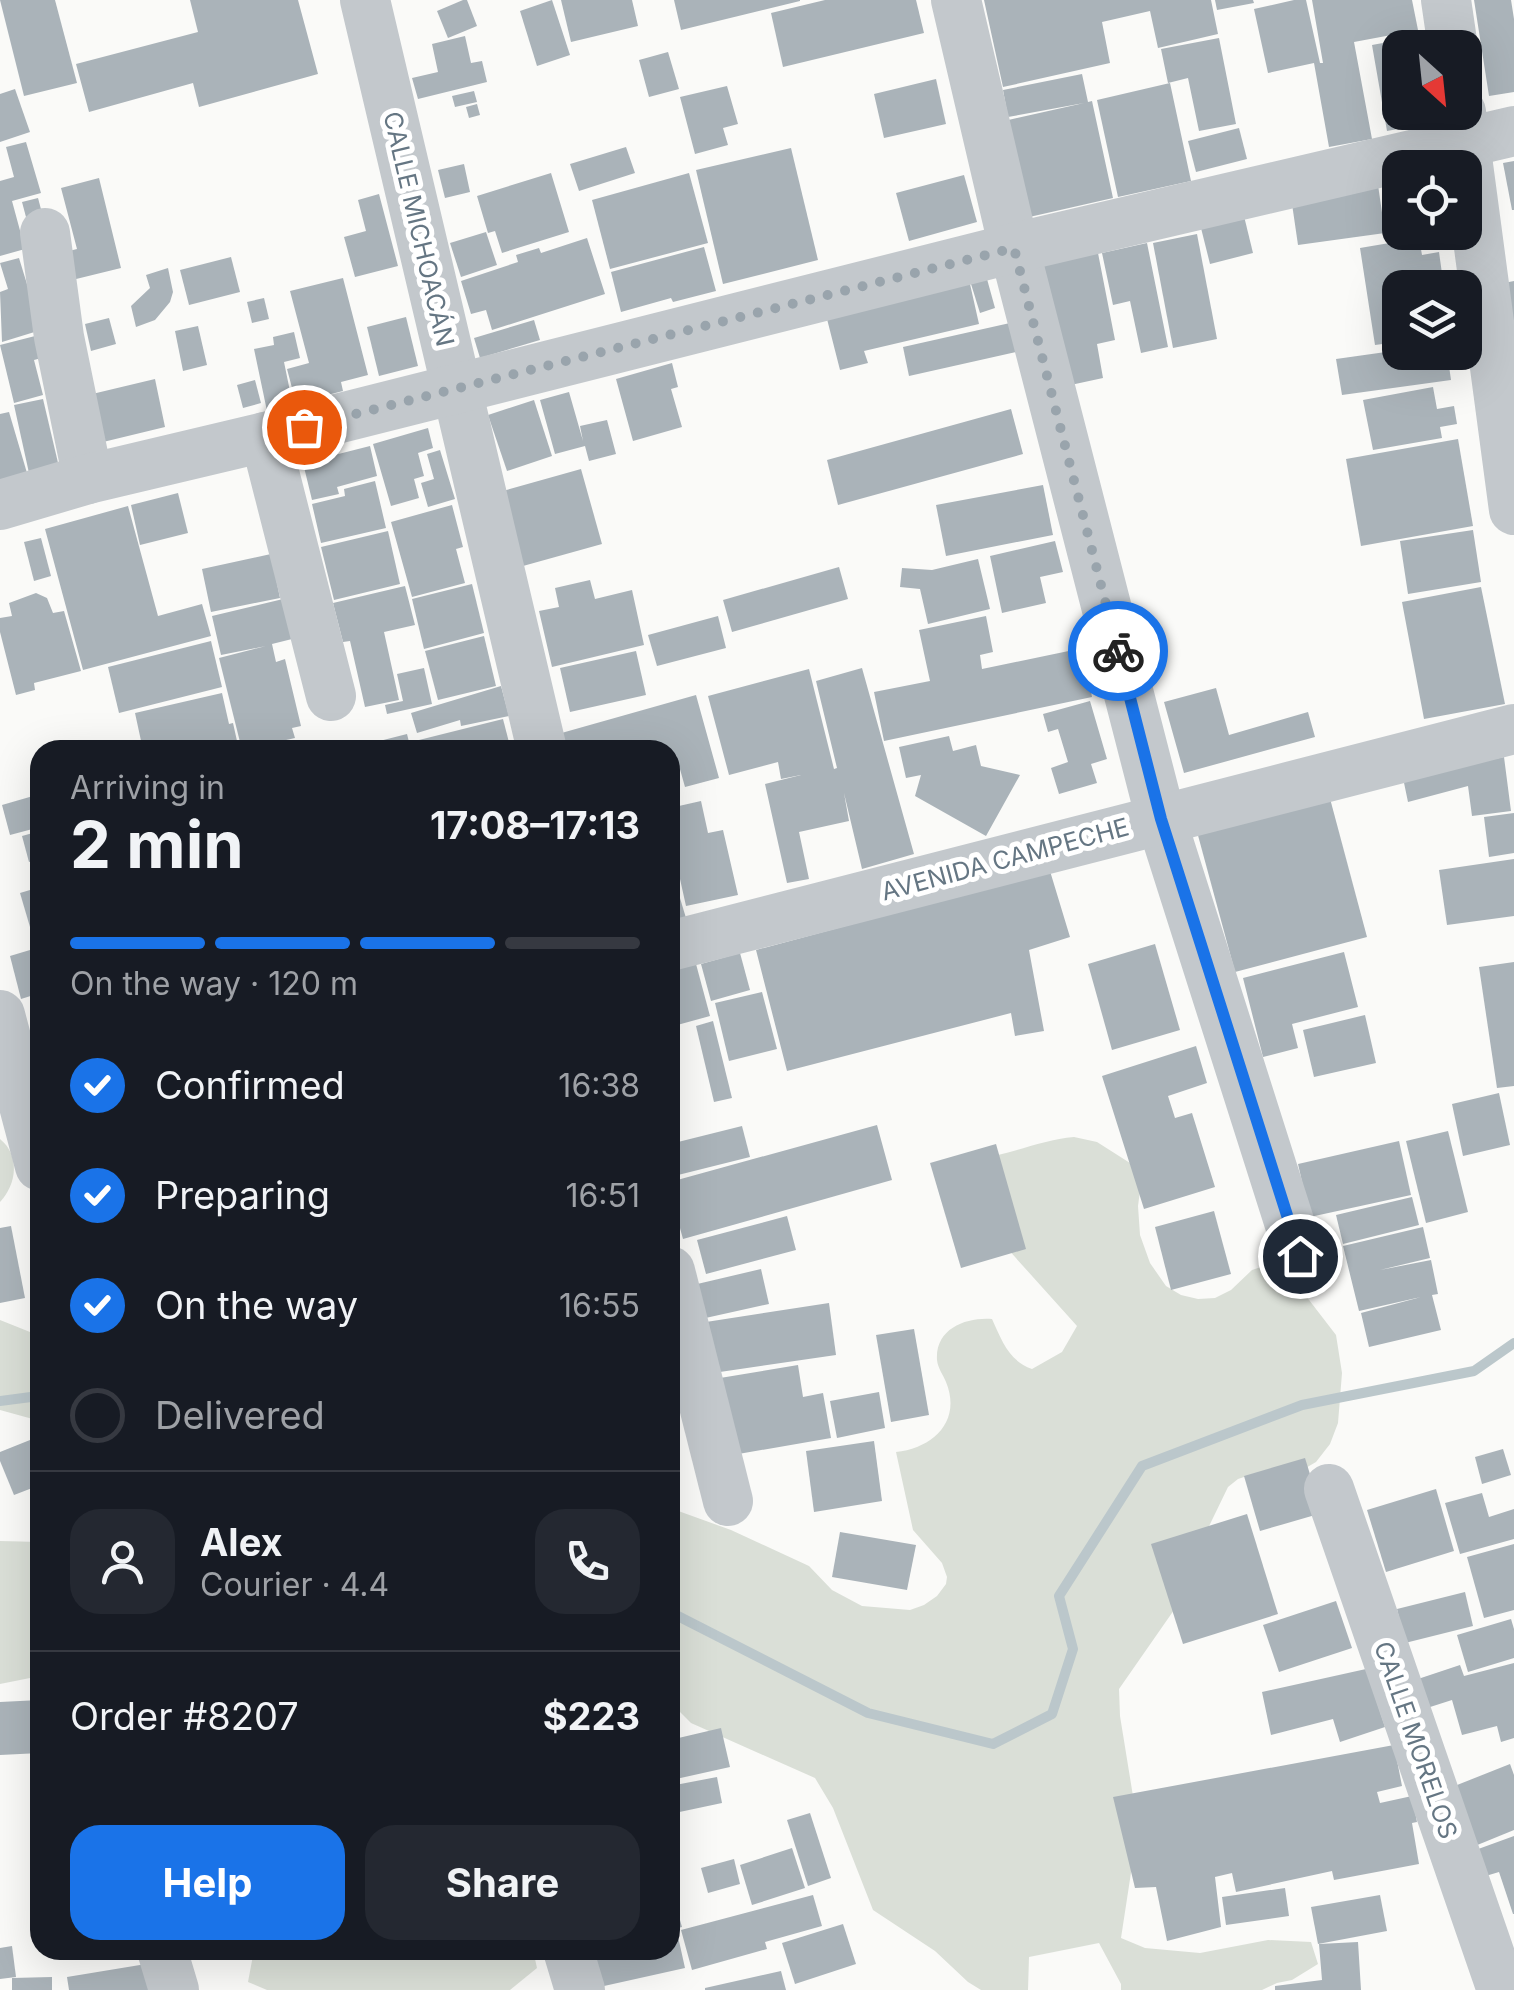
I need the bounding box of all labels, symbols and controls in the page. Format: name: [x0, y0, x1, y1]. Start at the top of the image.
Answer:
north arrow: [1382, 30, 1482, 130]
map controls: [1382, 30, 1482, 370]
street label: CALLE MICHOACÁN: [377, 108, 462, 349]
button: locate: [1382, 150, 1482, 250]
button: layers: [1382, 270, 1482, 370]
pin: [262, 385, 347, 470]
icon: bag: [277, 400, 332, 455]
courier: [1068, 601, 1168, 701]
icon: bike: [1091, 624, 1146, 679]
text: Arriving in: [70, 768, 225, 807]
text: 17:08–17:13: [430, 802, 640, 848]
text: 2 min: [70, 805, 244, 884]
street label: AVENIDA CAMPECHE: [878, 811, 1132, 907]
text: On the way · 120 m: [70, 964, 358, 1003]
icon: check: [70, 1058, 125, 1113]
text: Confirmed: [155, 1062, 345, 1108]
text: 16:38: [558, 1066, 640, 1105]
icon: check: [70, 1168, 125, 1223]
text: Preparing: [155, 1172, 330, 1218]
text: 16:51: [565, 1176, 640, 1215]
pin: [1258, 1214, 1343, 1299]
icon: home: [1273, 1229, 1328, 1284]
icon: check: [70, 1278, 125, 1333]
text: On the way: [155, 1282, 358, 1328]
text: 16:55: [559, 1286, 640, 1325]
text: Delivered: [155, 1392, 325, 1438]
button: person: [70, 1509, 175, 1614]
button: phone: [535, 1509, 640, 1614]
text: Alex: [200, 1519, 283, 1565]
text: Courier · 4.4: [200, 1565, 389, 1604]
street label: CALLE MORELOS: [1368, 1637, 1464, 1843]
text: Order #8207: [70, 1693, 299, 1739]
text: $223: [543, 1693, 640, 1739]
button: Help: [70, 1825, 345, 1940]
button: Share: [365, 1825, 640, 1940]

